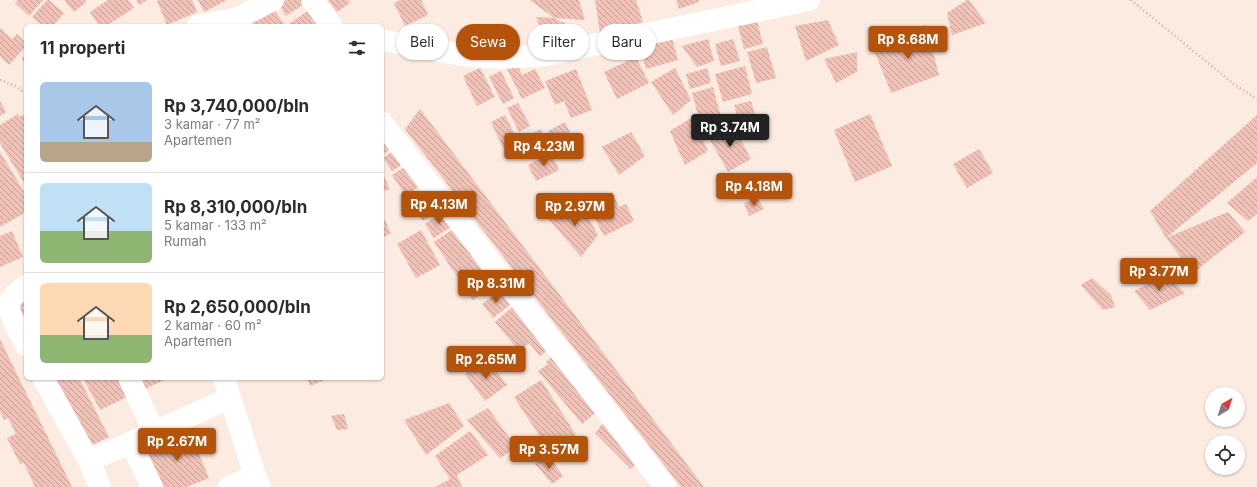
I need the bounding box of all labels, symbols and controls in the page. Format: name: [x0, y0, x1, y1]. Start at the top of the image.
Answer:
chip: Beli: [396, 24, 448, 60]
chip: Sewa: [456, 24, 520, 60]
chip: Filter: [528, 24, 589, 60]
chip: Baru: [597, 24, 656, 60]
pin: Rp 8.68M: [867, 26, 949, 60]
text: Rp 8.68M: [878, 31, 938, 47]
icon: filters: [346, 37, 368, 59]
text: 11 properti: [40, 38, 125, 58]
text: Rp 3,740,000/bln: [164, 96, 309, 116]
icon: home: [72, 98, 120, 146]
pin: Rp 3.74M: [689, 114, 771, 148]
text: 3 kamar · 77 m²: [164, 116, 261, 132]
text: Rp 3.74M: [700, 119, 760, 135]
text: Apartemen: [164, 132, 232, 148]
pin: Rp 4.23M: [503, 133, 585, 167]
text: Rp 4.23M: [513, 138, 575, 154]
pin: Rp 4.18M: [713, 173, 795, 207]
text: Rp 4.18M: [725, 178, 783, 194]
pin: Rp 4.13M: [398, 191, 480, 225]
pin: Rp 2.97M: [534, 193, 616, 227]
text: Rp 4.13M: [410, 196, 468, 212]
text: Rp 8,310,000/bln: [164, 197, 307, 217]
text: Rp 2.97M: [545, 198, 605, 214]
icon: home: [72, 199, 120, 247]
text: 5 kamar · 133 m²: [164, 217, 267, 233]
text: Rumah: [164, 233, 206, 249]
pin: Rp 3.77M: [1118, 258, 1200, 292]
text: Rp 3.77M: [1129, 263, 1189, 279]
pin: Rp 8.31M: [455, 270, 537, 304]
text: Rp 8.31M: [467, 275, 525, 291]
text: Rp 2,650,000/bln: [164, 297, 311, 317]
icon: home: [72, 299, 120, 347]
text: 2 kamar · 60 m²: [164, 317, 262, 333]
text: Apartemen: [164, 333, 232, 349]
pin: Rp 2.65M: [445, 346, 527, 380]
text: Rp 2.65M: [456, 351, 516, 367]
north arrow: [1205, 387, 1245, 427]
map controls: [1205, 387, 1245, 475]
pin: Rp 2.67M: [136, 428, 218, 462]
text: Rp 2.67M: [147, 433, 207, 449]
button: locate: [1205, 435, 1245, 475]
pin: Rp 3.57M: [508, 436, 590, 470]
text: Rp 3.57M: [519, 441, 579, 457]

